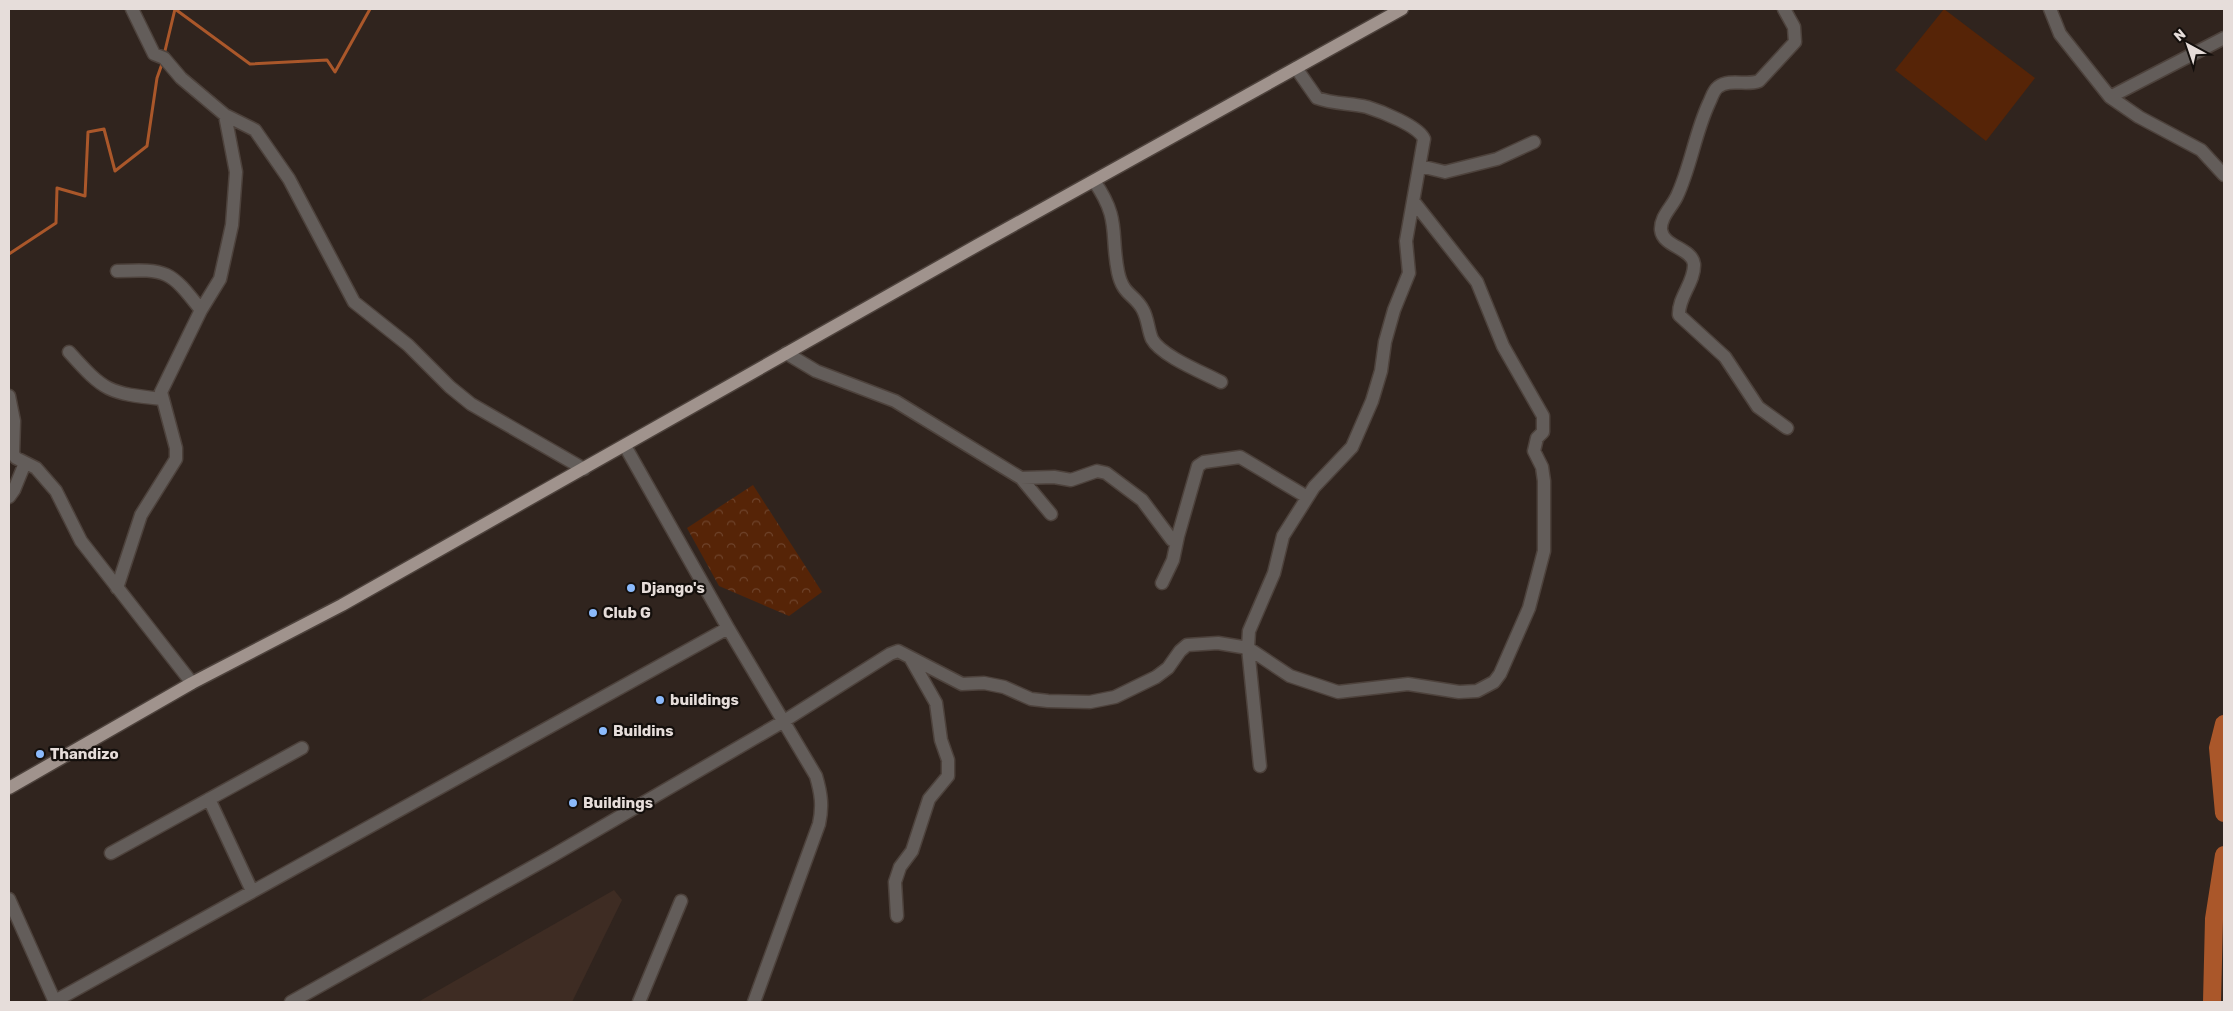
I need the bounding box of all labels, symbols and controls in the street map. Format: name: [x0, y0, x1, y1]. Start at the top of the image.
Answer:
north arrow: [2163, 20, 2213, 70]
text: N: [2171, 26, 2189, 45]
place label: Django's: [641, 579, 705, 597]
marker: Django's: [625, 582, 637, 594]
place label: Club G: [603, 604, 651, 622]
marker: Club G: [587, 607, 599, 619]
place label: buildings: [670, 691, 739, 709]
marker: buildings: [654, 694, 666, 706]
place label: Buildins: [613, 722, 673, 740]
marker: Buildins: [597, 725, 609, 737]
place label: Thandizo: [50, 745, 119, 763]
marker: Thandizo: [34, 748, 46, 760]
place label: Buildings: [583, 794, 653, 812]
marker: Buildings: [567, 797, 579, 809]

